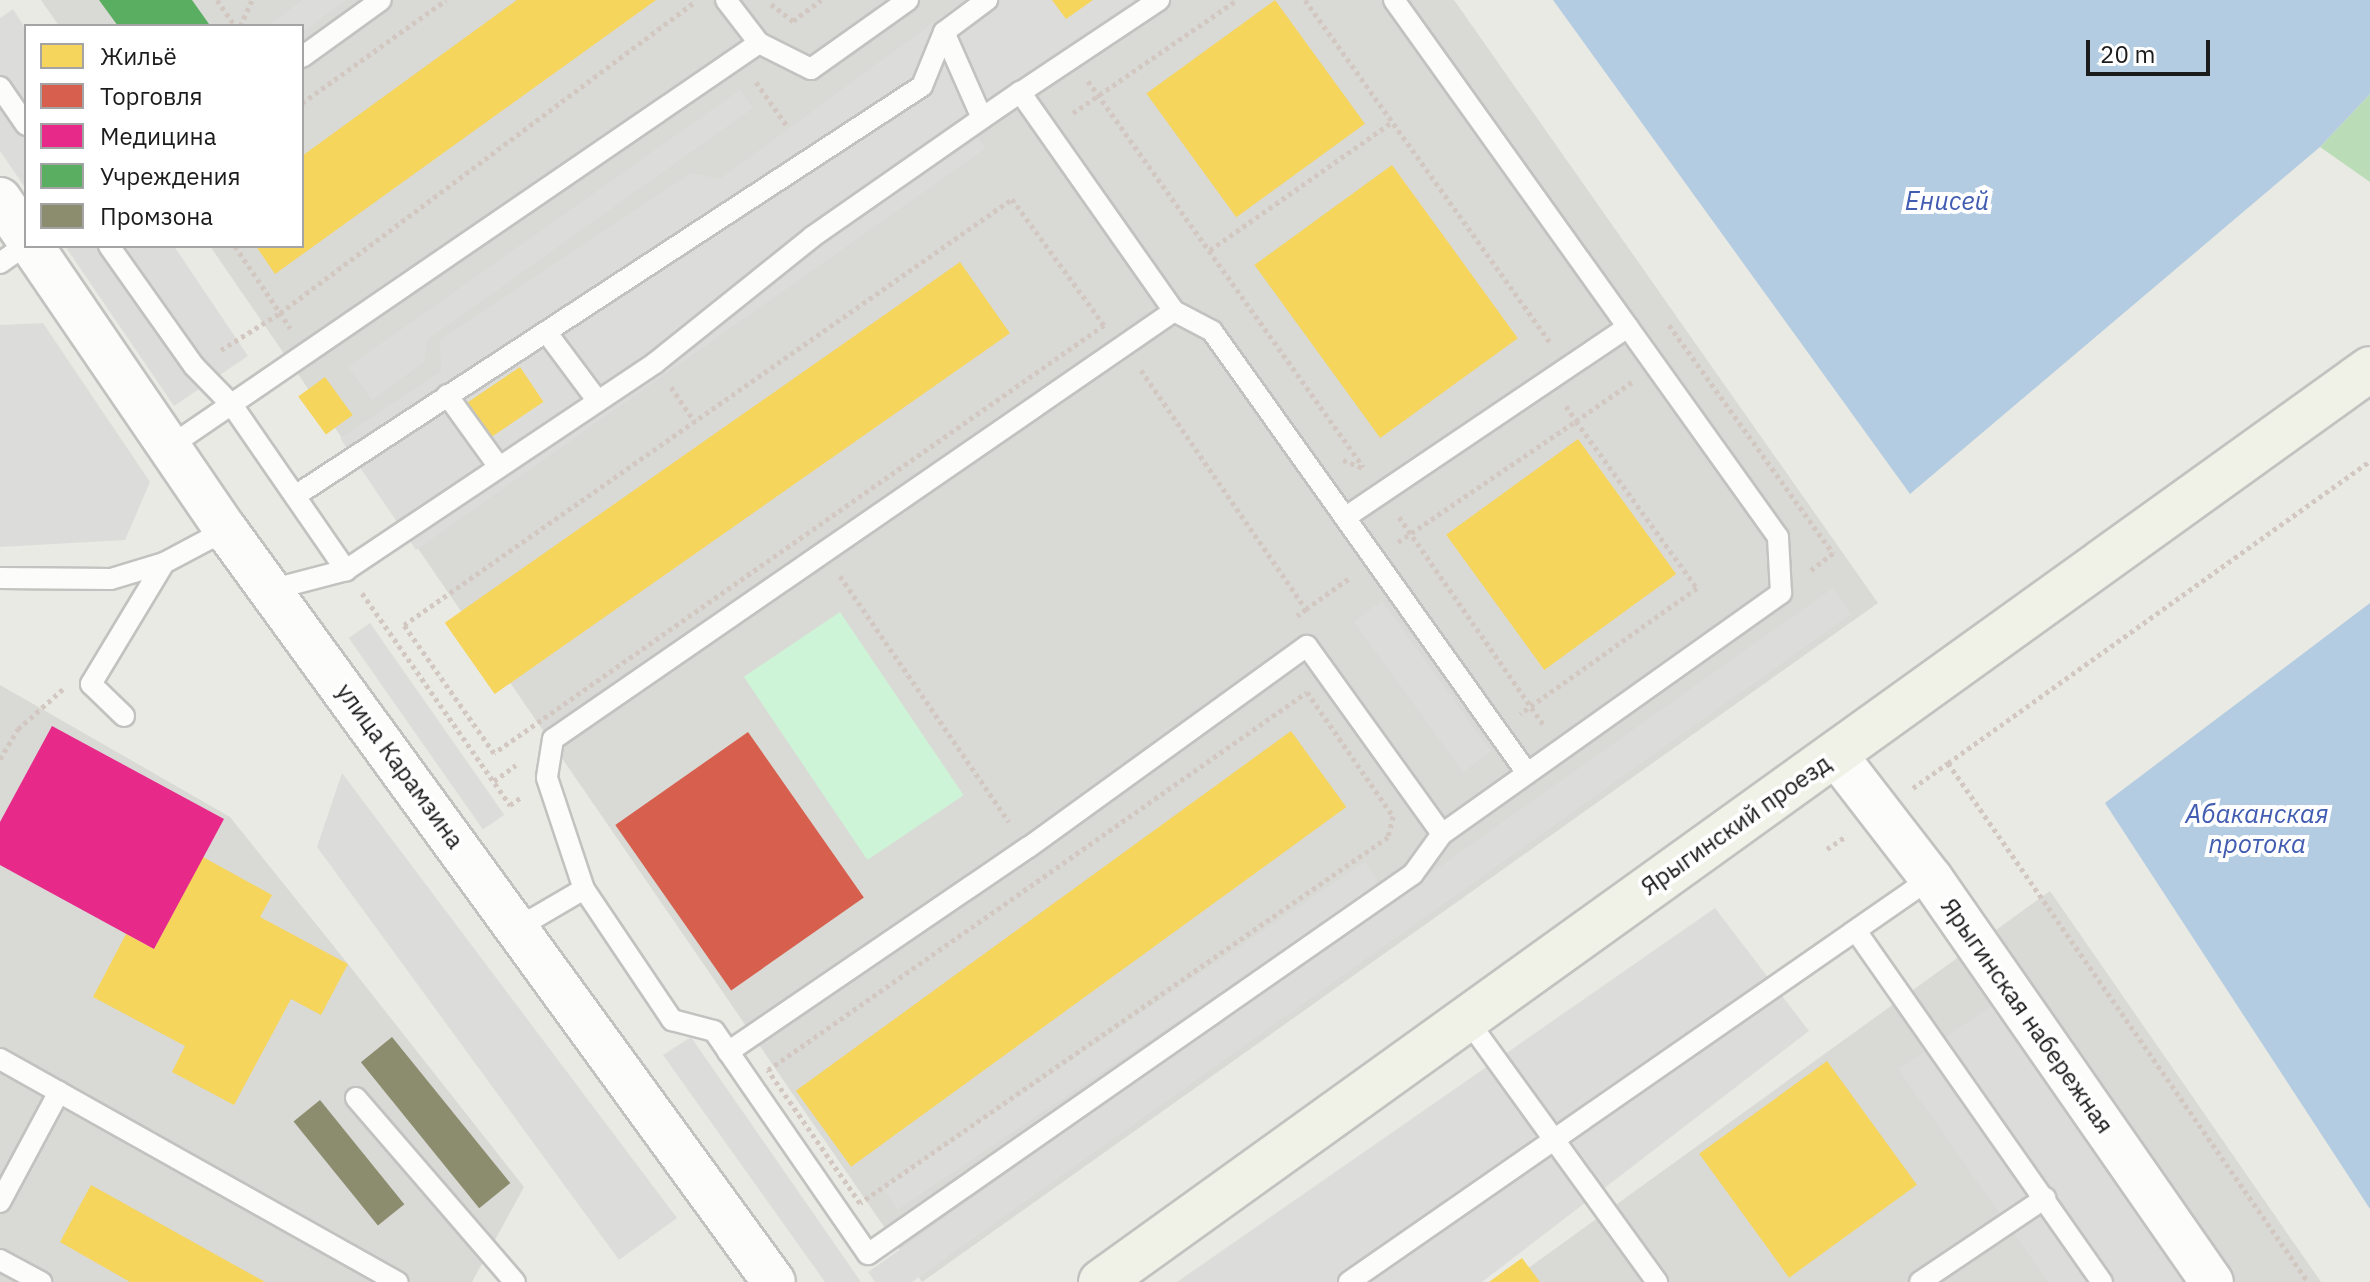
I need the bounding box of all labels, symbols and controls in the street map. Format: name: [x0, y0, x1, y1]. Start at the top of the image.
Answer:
legend: [24, 24, 304, 248]
scale bar: [2090, 24, 2214, 74]
text: 20 m: [2100, 38, 2155, 70]
text: Жильё: [100, 40, 177, 72]
text: Торговля: [100, 80, 203, 112]
text: Медицина: [100, 120, 217, 152]
text: Учреждения: [100, 160, 241, 192]
water label: Енисей: [1905, 185, 1989, 217]
text: Промзона: [100, 200, 213, 232]
street label: улица Карамзина: [330, 678, 470, 854]
street label: Ярыгинский проезд: [1636, 749, 1836, 901]
water label: Абаканская протока: [2185, 798, 2329, 860]
street label: Ярыгинская набережная: [1935, 893, 2119, 1139]

